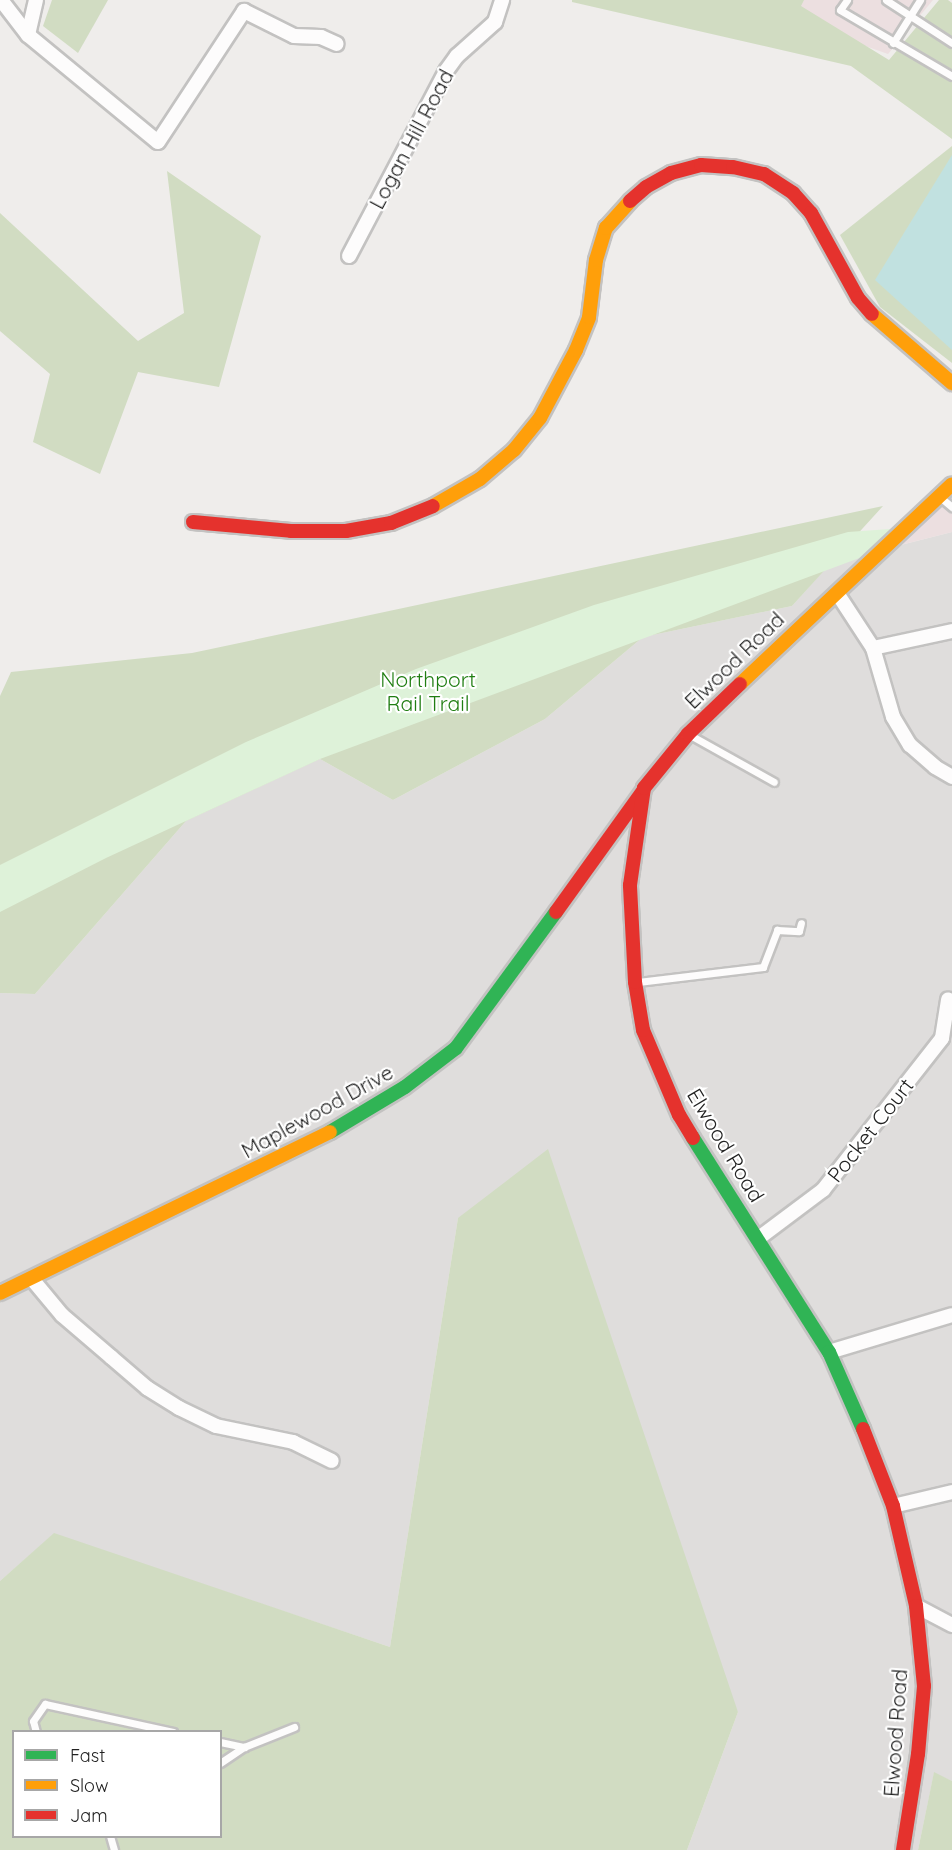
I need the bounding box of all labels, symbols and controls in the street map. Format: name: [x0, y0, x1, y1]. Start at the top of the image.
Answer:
street label: Logan Hill Road: [364, 65, 458, 213]
street label: Elwood Road: [679, 606, 789, 714]
park label: Northport Rail Trail: [380, 666, 476, 716]
street label: Maplewood Drive: [237, 1059, 397, 1163]
street label: Pocket Court: [822, 1073, 918, 1187]
street label: Elwood Road: [682, 1084, 770, 1206]
street label: Elwood Road: [878, 1668, 912, 1798]
legend: [12, 1730, 222, 1838]
text: Fast: [70, 1744, 105, 1767]
text: Slow: [70, 1774, 108, 1797]
text: Jam: [70, 1804, 108, 1827]

